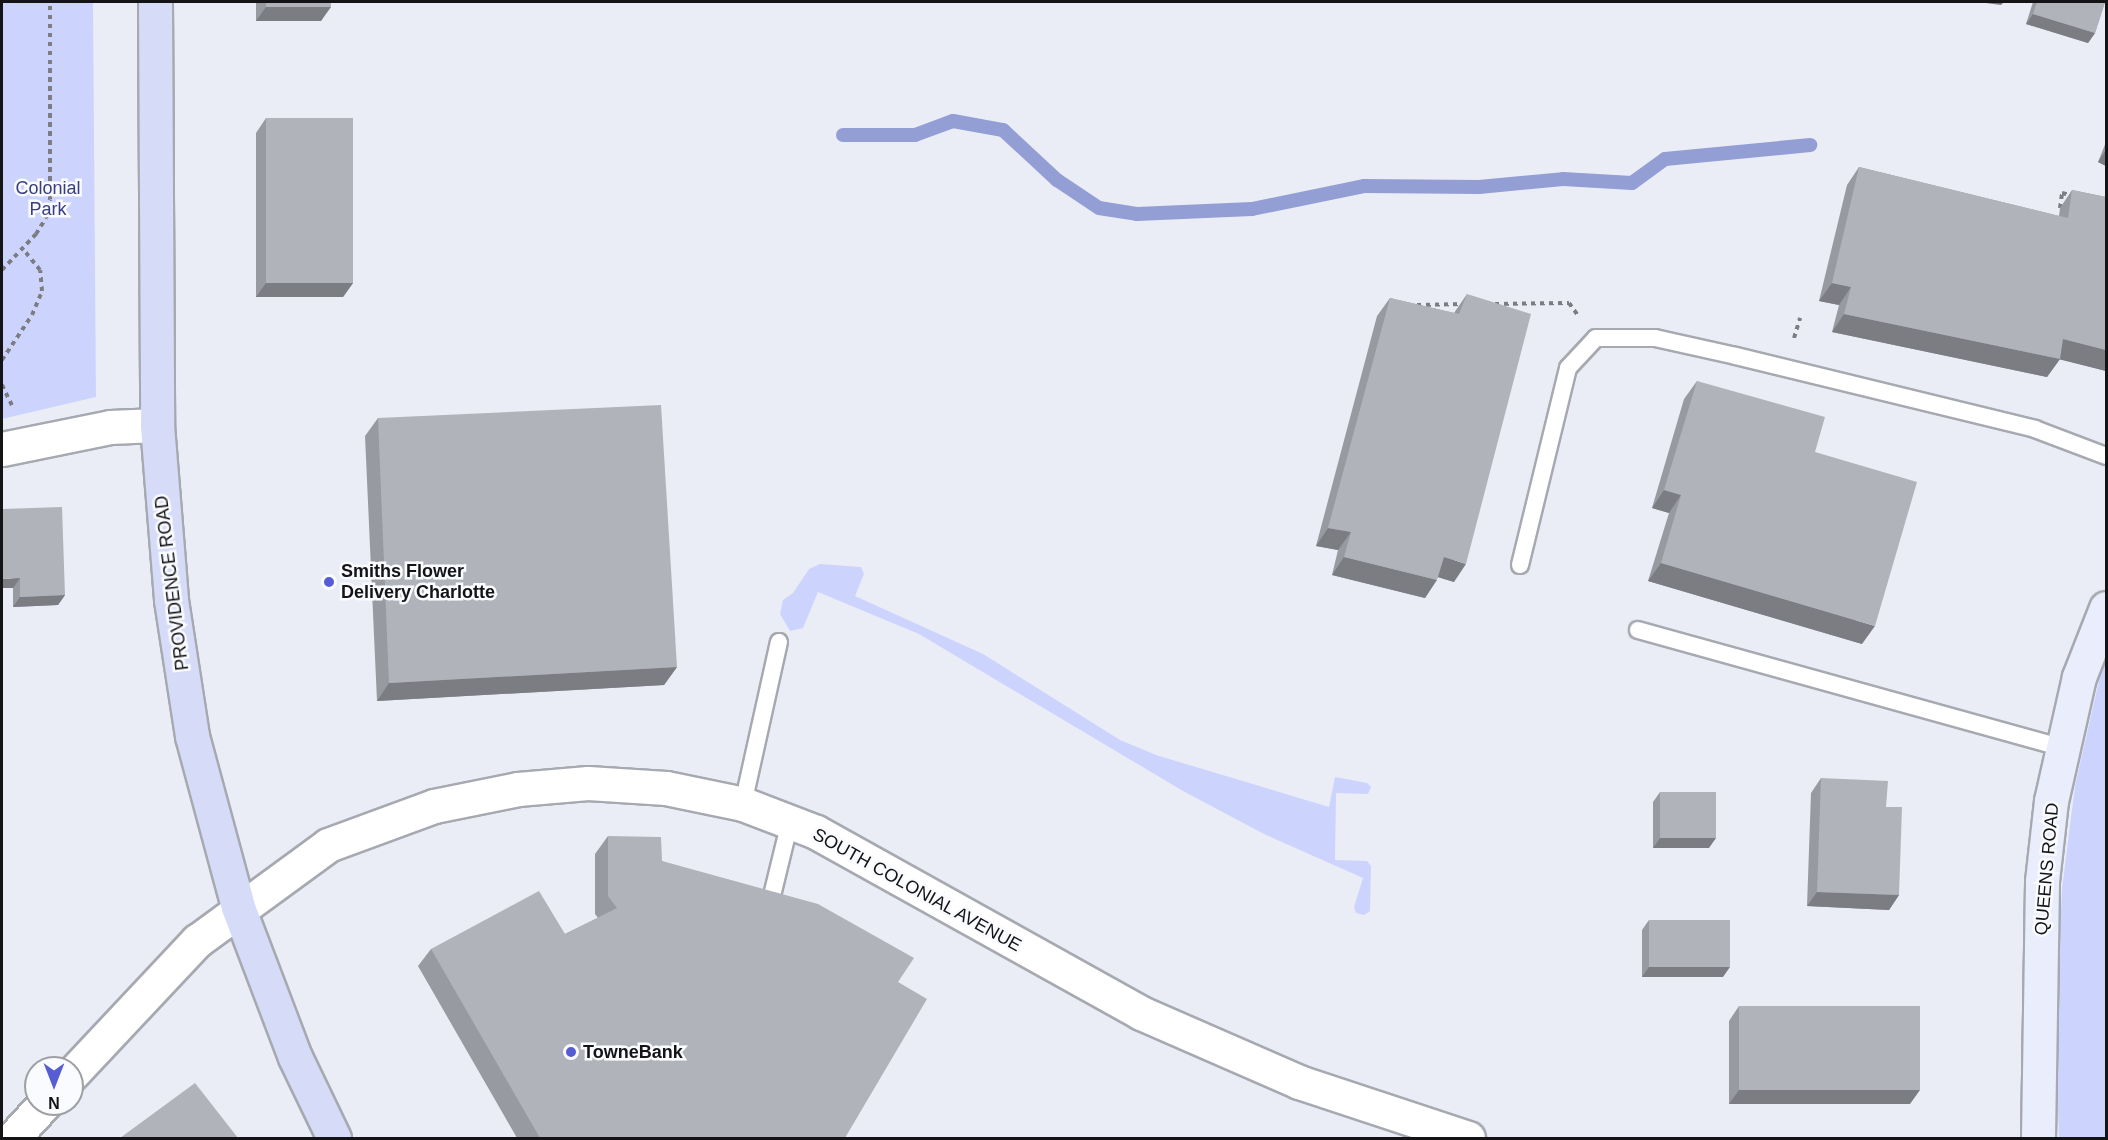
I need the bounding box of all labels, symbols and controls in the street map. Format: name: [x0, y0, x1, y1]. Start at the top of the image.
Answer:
park label: Colonial Park: [15, 178, 81, 220]
street label: PROVIDENCE ROAD: [151, 494, 193, 672]
place label: Smiths Flower Delivery Charlotte: [341, 561, 495, 604]
marker: Smiths Flower Delivery Charlotte: [322, 575, 336, 589]
street label: QUEENS ROAD: [2030, 802, 2064, 936]
street label: SOUTH COLONIAL AVENUE: [808, 823, 1026, 957]
place label: TowneBank: [583, 1041, 683, 1063]
marker: TowneBank: [564, 1045, 578, 1059]
north arrow: [24, 1056, 84, 1116]
text: N: [48, 1094, 60, 1111]

